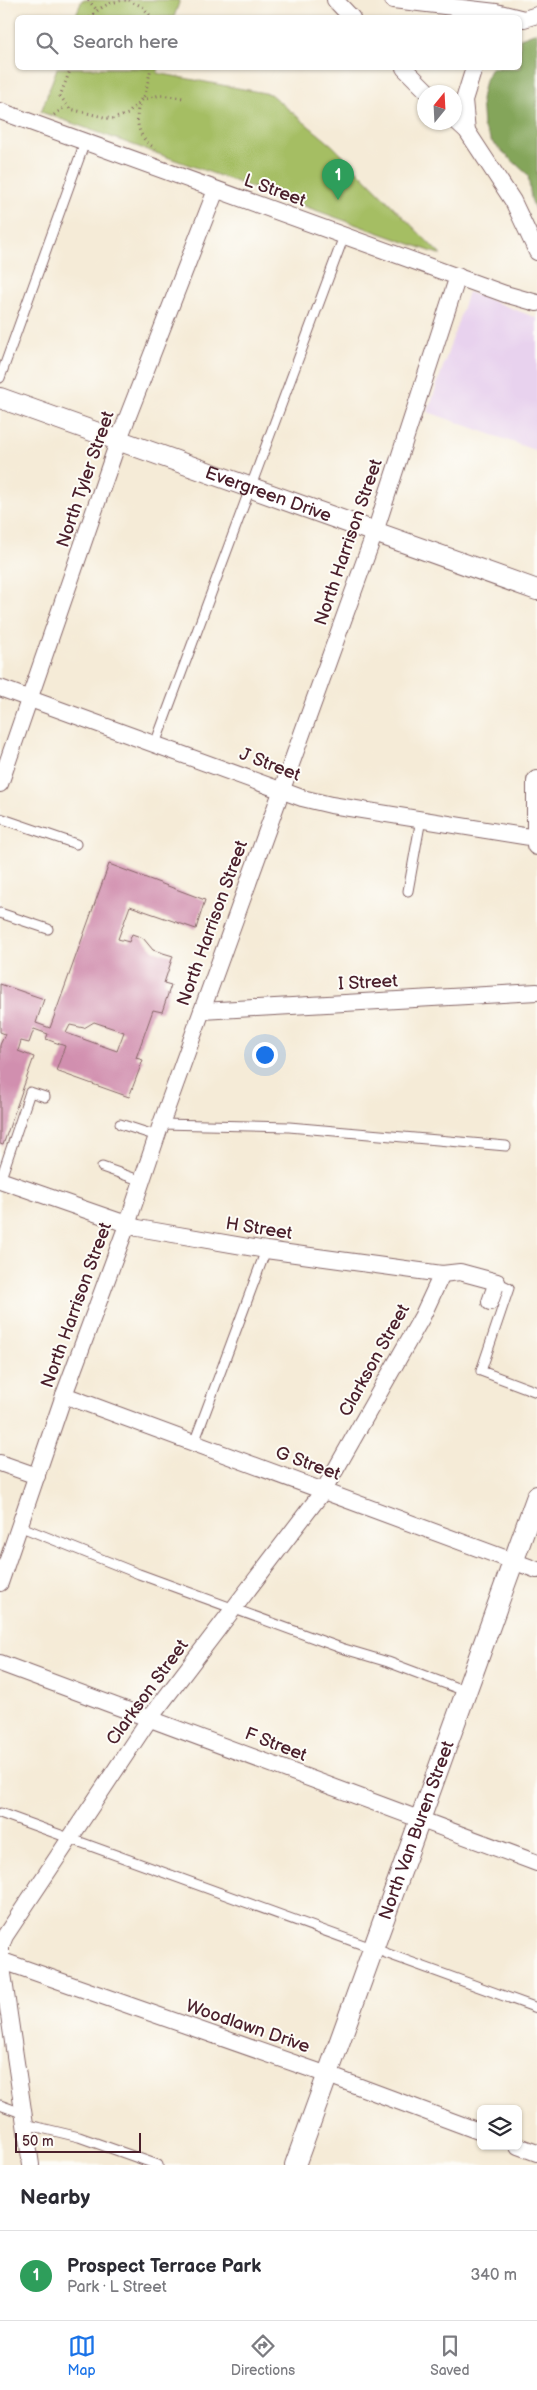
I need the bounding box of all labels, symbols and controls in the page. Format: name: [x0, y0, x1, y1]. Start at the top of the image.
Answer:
search box: [15, 15, 522, 70]
icon: search: [33, 29, 61, 57]
text: Search here: [73, 31, 178, 54]
north arrow: [417, 85, 462, 130]
pin: 1: [322, 159, 354, 200]
street label: L Street: [241, 170, 309, 211]
street label: North Tyler Street: [52, 408, 119, 550]
street label: North Harrison Street: [310, 456, 387, 628]
street label: Evergreen Drive: [202, 462, 334, 527]
street label: J Street: [236, 743, 304, 786]
street label: North Harrison Street: [173, 837, 252, 1009]
street label: I Street: [338, 970, 399, 995]
your location: [252, 1042, 278, 1068]
street label: H Street: [224, 1213, 294, 1244]
street label: North Harrison Street: [37, 1219, 116, 1391]
street label: Clarkson Street: [335, 1300, 414, 1420]
street label: G Street: [273, 1442, 344, 1485]
street label: Clarkson Street: [102, 1635, 193, 1749]
street label: F Street: [242, 1723, 310, 1766]
street label: North Van Buren Street: [375, 1738, 459, 1923]
street label: Woodlawn Drive: [183, 1995, 313, 2058]
map controls: [477, 2105, 522, 2150]
button: layers: [477, 2105, 522, 2150]
scale bar: [15, 2130, 141, 2153]
text: 50 m: [22, 2133, 54, 2150]
text: Nearby: [20, 2185, 90, 2210]
text: Prospect Terrace Park: [67, 2255, 261, 2278]
text: 1: [33, 2266, 39, 2285]
text: 340 m: [470, 2266, 517, 2285]
text: Park · L Street: [67, 2278, 167, 2297]
tab: Map: [68, 2332, 96, 2379]
tab: Directions: [231, 2332, 295, 2379]
tab: Saved: [430, 2332, 469, 2379]

